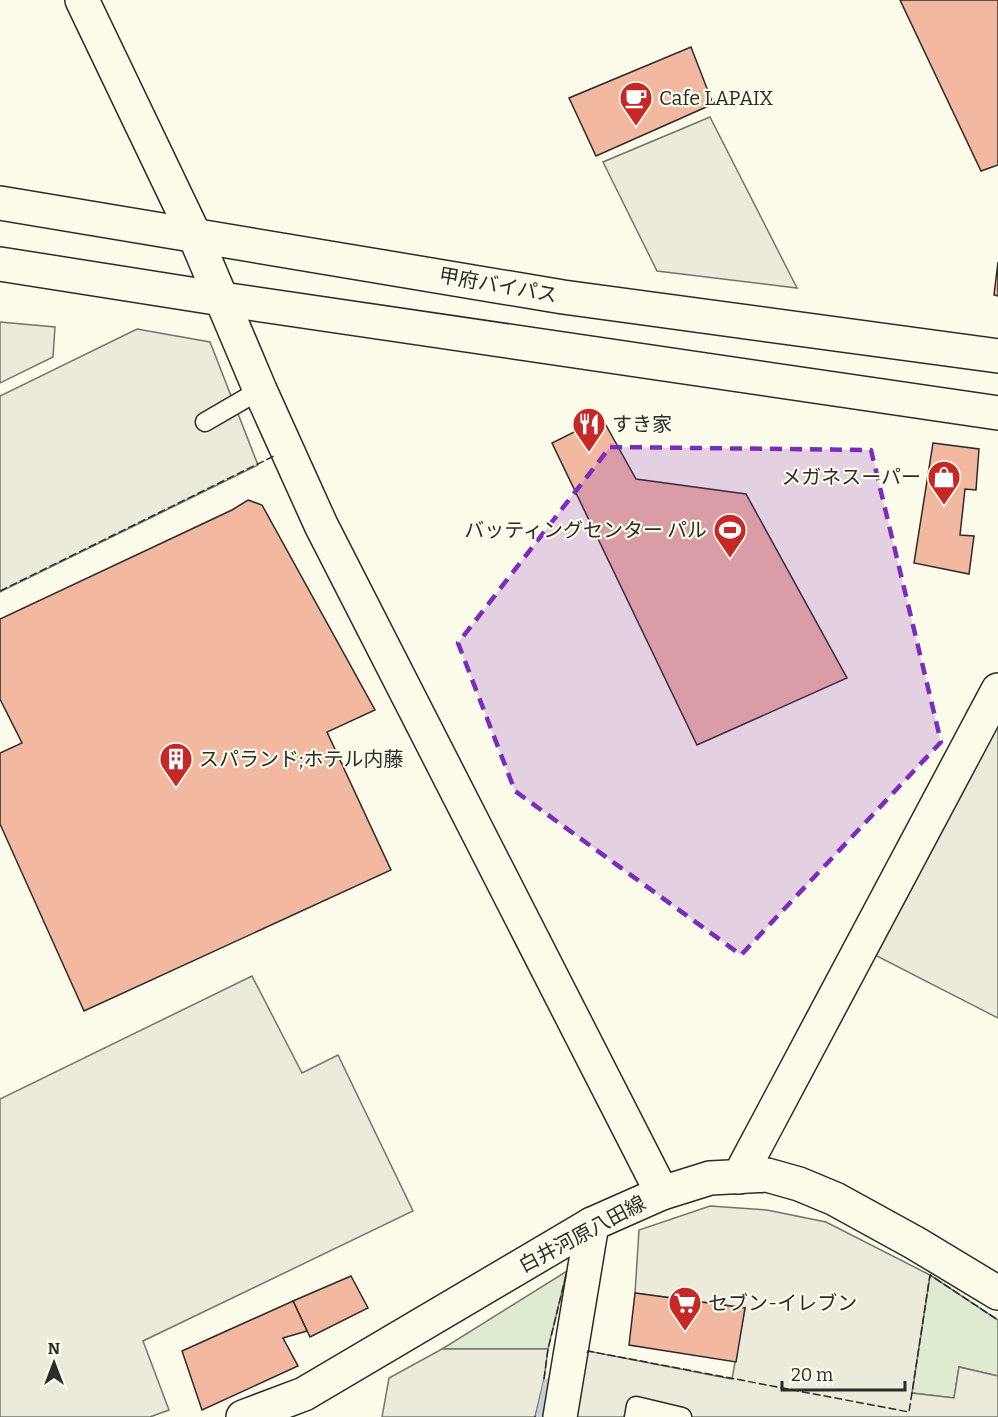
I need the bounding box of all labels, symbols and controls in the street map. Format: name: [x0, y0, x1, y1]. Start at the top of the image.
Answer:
cafe icon: Cafe LAPAIX: [618, 80, 654, 127]
place label: Cafe LAPAIX: [659, 86, 773, 110]
street label: 甲府バイパス: [437, 263, 559, 307]
restaurant icon: すき家: [571, 406, 607, 453]
place label: すき家: [612, 412, 672, 436]
shop icon: メガネスーパー: [926, 459, 962, 506]
place label: メガネスーパー: [781, 465, 921, 489]
sports icon: バッティングセンター パル: [712, 512, 748, 559]
place label: バッティングセンター パル: [464, 518, 707, 542]
building icon: スパランド;ホテル内藤: [158, 741, 194, 788]
place label: スパランド;ホテル内藤: [199, 747, 403, 771]
street label: 白井河原八田線: [515, 1191, 649, 1277]
supermarket icon: セブン-イレブン: [667, 1285, 703, 1332]
place label: セブン-イレブン: [708, 1291, 857, 1315]
north arrow: [24, 1333, 84, 1393]
text: N: [48, 1339, 60, 1358]
scale bar: [782, 1354, 905, 1392]
text: 20 m: [791, 1364, 833, 1386]

